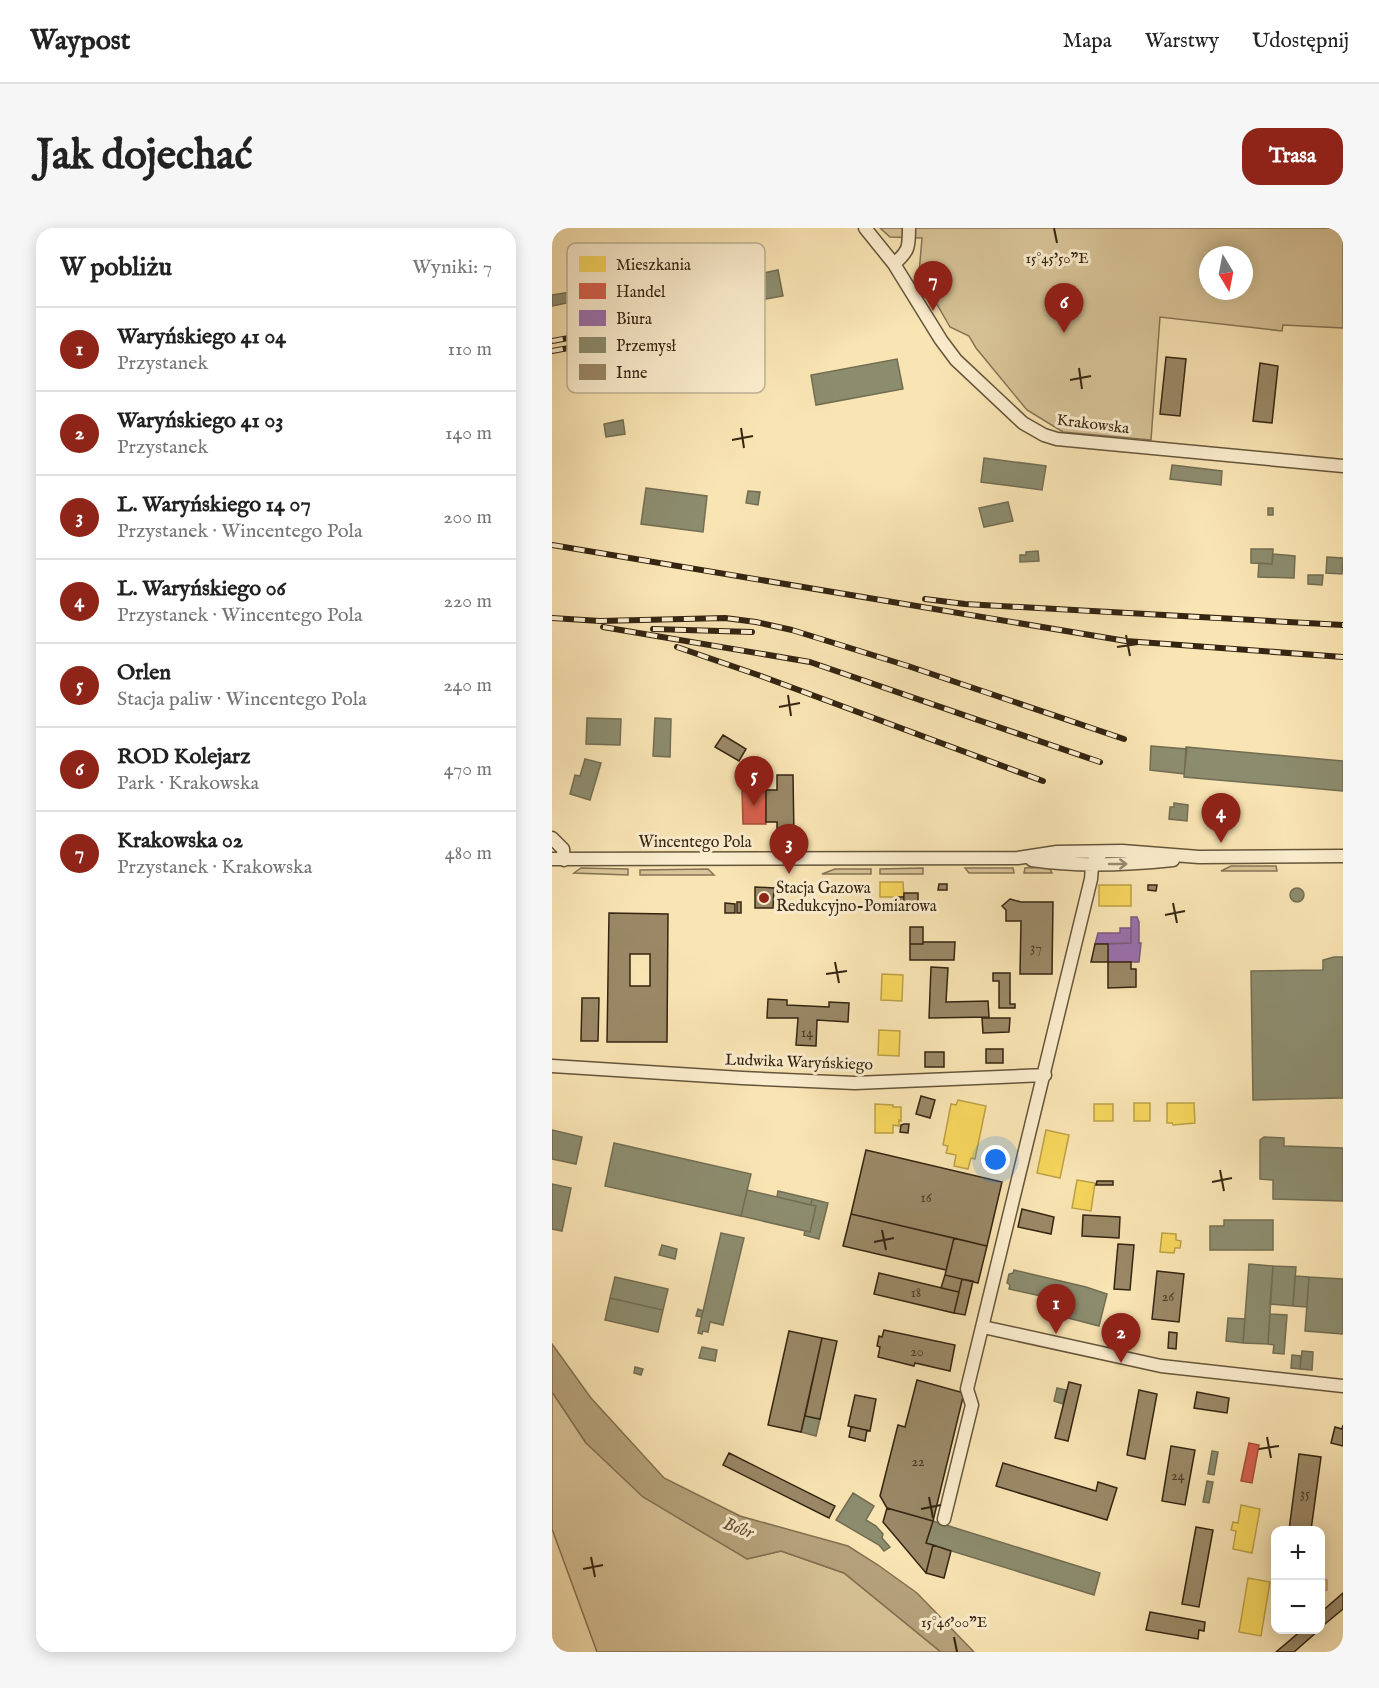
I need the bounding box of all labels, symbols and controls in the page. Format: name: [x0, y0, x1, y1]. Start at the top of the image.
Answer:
text: Waypost: [30, 24, 130, 59]
text: Mapa: [1062, 28, 1112, 55]
text: Warstwy: [1145, 28, 1219, 55]
text: Udostępnij: [1252, 28, 1349, 55]
button: Trasa: [1242, 128, 1343, 185]
text: Jak dojechać: [36, 130, 253, 183]
legend: [567, 243, 765, 393]
north arrow: [1199, 246, 1253, 300]
text: 15°45'50"E: [1025, 249, 1089, 268]
text: W pobliżu: [60, 251, 172, 284]
text: Wyniki: 7: [412, 255, 492, 280]
text: Mieszkania: [616, 256, 691, 276]
pin: 7: [914, 262, 952, 311]
text: Handel: [616, 283, 666, 303]
pin: 6: [1044, 284, 1084, 333]
text: Biura: [616, 310, 652, 330]
text: Waryńskiego 41 04: [117, 323, 286, 351]
text: 1: [76, 337, 83, 362]
text: 110 m: [448, 337, 492, 362]
text: Przemysł: [616, 337, 677, 357]
text: Przystanek: [117, 351, 208, 376]
text: Inne: [616, 364, 647, 384]
text: Waryńskiego 41 03: [117, 407, 283, 435]
street label: Krakowska: [1056, 411, 1130, 439]
text: 2: [75, 421, 84, 446]
text: 140 m: [445, 421, 492, 446]
text: Przystanek: [117, 435, 208, 460]
text: L. Waryńskiego 14 07: [117, 491, 311, 519]
text: 3: [76, 505, 83, 530]
text: 200 m: [443, 505, 492, 530]
text: Przystanek · Wincentego Pola: [117, 519, 363, 544]
text: L. Waryńskiego 06: [117, 575, 286, 603]
text: 4: [75, 589, 84, 614]
text: 220 m: [444, 589, 492, 614]
text: Przystanek · Wincentego Pola: [117, 603, 363, 628]
text: Orlen: [117, 659, 171, 687]
text: 5: [76, 673, 83, 698]
text: 240 m: [443, 673, 492, 698]
text: Stacja paliw · Wincentego Pola: [117, 687, 367, 712]
text: ROD Kolejarz: [117, 743, 250, 771]
pin: 5: [734, 756, 774, 806]
text: 6: [75, 757, 84, 782]
text: 470 m: [444, 757, 492, 782]
text: Park · Krakowska: [117, 771, 259, 796]
pin: 4: [1202, 794, 1240, 843]
pin: 3: [770, 824, 808, 874]
text: Krakowska 02: [117, 827, 243, 855]
street label: Wincentego Pola: [638, 833, 752, 853]
text: 7: [75, 841, 84, 866]
text: 480 m: [445, 841, 492, 866]
text: Przystanek · Krakowska: [117, 855, 312, 880]
one-way arrow: [1108, 858, 1128, 870]
place label: Stacja Gazowa Redukcyjno-Pomiarowa: [776, 879, 937, 917]
marker: Stacja Gazowa Redukcyjno-Pomiarowa: [757, 891, 771, 905]
house number: 37: [1030, 939, 1042, 957]
house number: 14: [801, 1024, 813, 1042]
street label: Ludwika Waryńskiego: [725, 1050, 874, 1076]
your location: [981, 1145, 1010, 1174]
house number: 16: [920, 1189, 933, 1207]
house number: 18: [911, 1284, 921, 1302]
pin: 1: [1036, 1284, 1076, 1334]
house number: 26: [1162, 1288, 1175, 1306]
pin: 2: [1102, 1314, 1140, 1363]
house number: 20: [910, 1343, 924, 1361]
house number: 22: [911, 1453, 925, 1471]
house number: 24: [1171, 1467, 1185, 1485]
house number: 35: [1300, 1485, 1310, 1503]
water label: Bóbr: [720, 1513, 757, 1545]
map controls: [1271, 1526, 1325, 1634]
button: +: [1271, 1526, 1325, 1580]
button: −: [1271, 1580, 1325, 1634]
text: 15°46'00"E: [921, 1613, 987, 1632]

